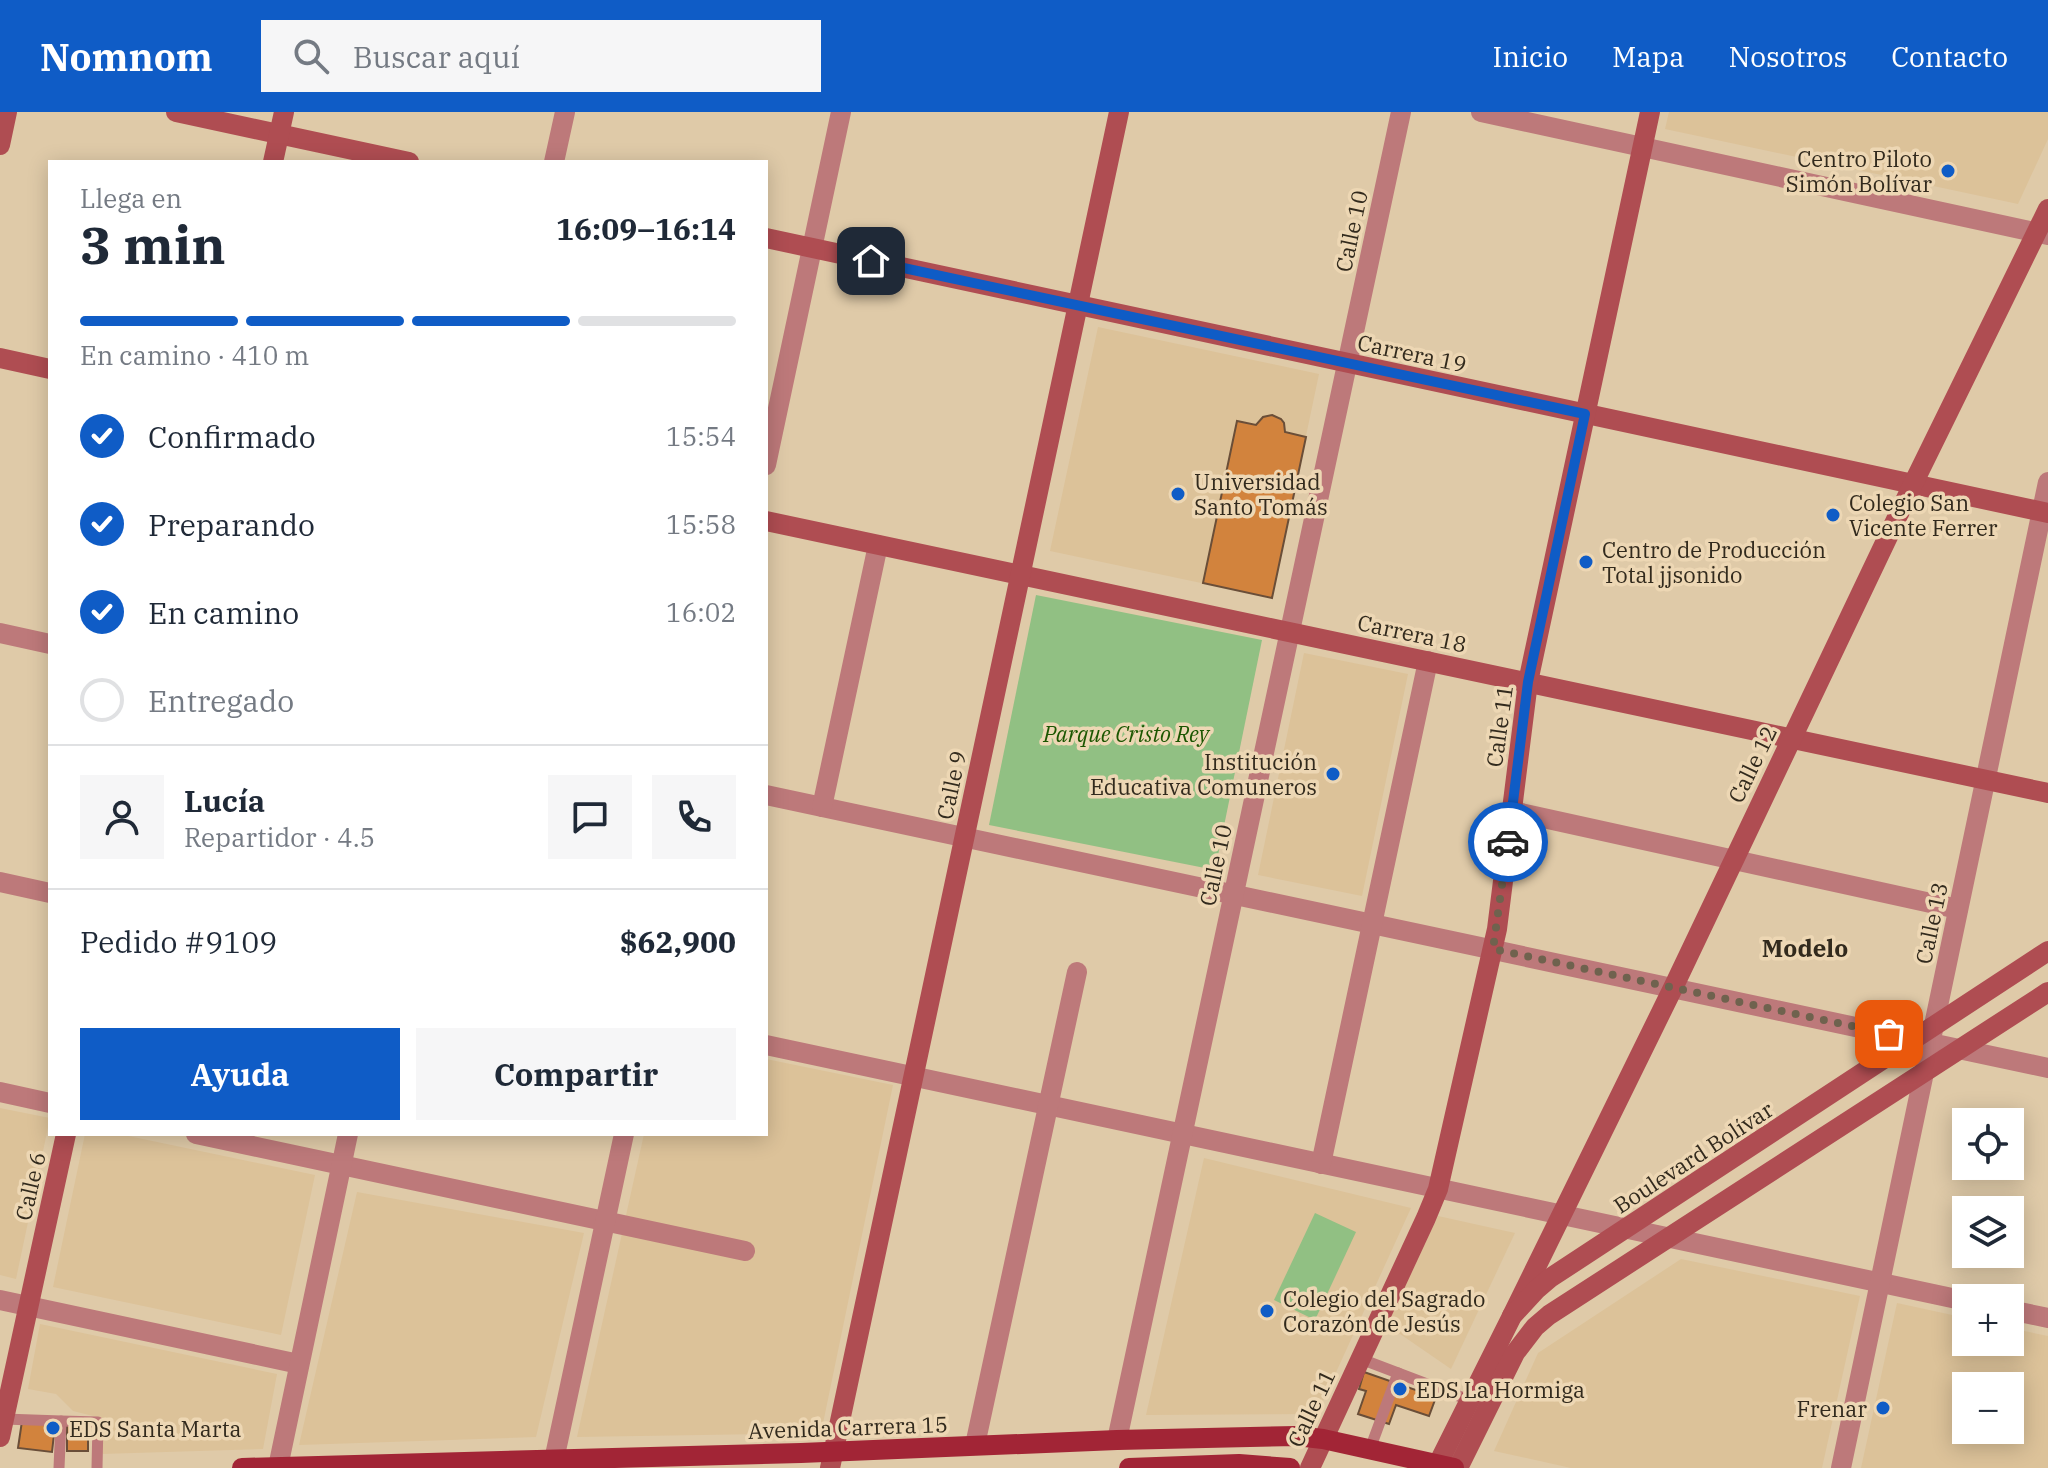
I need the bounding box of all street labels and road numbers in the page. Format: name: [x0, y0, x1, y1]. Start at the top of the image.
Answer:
street label: Calle 10: [1328, 188, 1374, 274]
street label: Carrera 19: [1355, 327, 1469, 379]
street label: Carrera 18: [1355, 607, 1469, 659]
street label: Calle 11: [1479, 683, 1519, 769]
street label: Calle 12: [1721, 721, 1783, 807]
street label: Calle 9: [930, 748, 972, 822]
street label: Calle 10: [1192, 822, 1238, 908]
street label: Calle 13: [1908, 880, 1954, 966]
street label: Boulevard Bolívar: [1608, 1094, 1779, 1219]
street label: Calle 6: [8, 1149, 52, 1223]
street label: Calle 11: [1280, 1364, 1342, 1452]
street label: Avenida Carrera 15: [748, 1409, 948, 1445]

